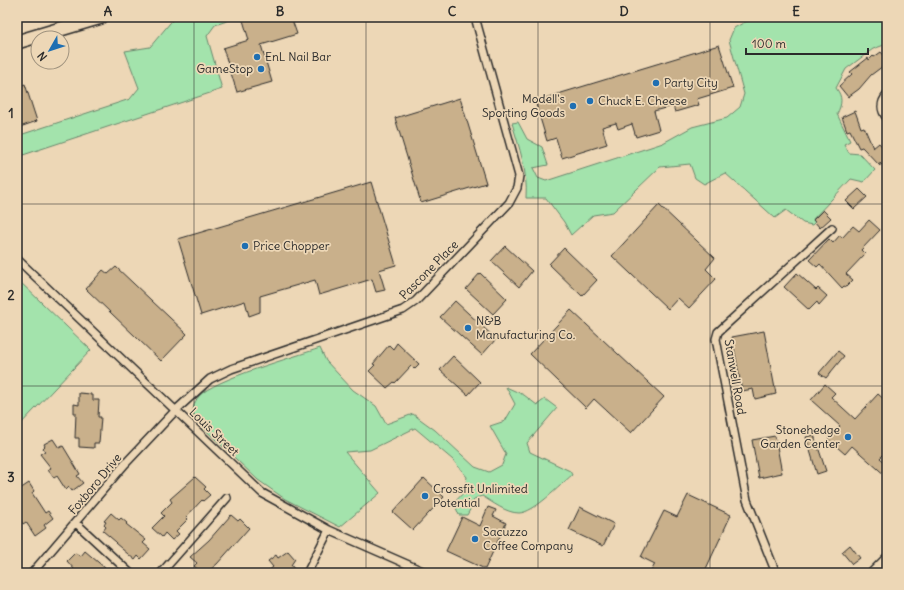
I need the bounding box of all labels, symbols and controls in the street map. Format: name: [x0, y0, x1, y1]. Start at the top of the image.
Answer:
text: A: [104, 3, 113, 20]
text: B: [276, 3, 285, 20]
text: C: [448, 3, 457, 20]
text: D: [619, 3, 629, 20]
text: E: [792, 3, 800, 20]
north arrow: [30, 30, 70, 70]
scale bar: [746, 30, 868, 56]
text: 100 m: [752, 36, 786, 51]
text: N: [34, 49, 50, 64]
place label: EnL Nail Bar: [265, 49, 331, 64]
marker: EnL Nail Bar: [252, 52, 262, 62]
place label: GameStop: [196, 61, 253, 76]
marker: GameStop: [256, 64, 266, 74]
place label: Party City: [664, 75, 718, 90]
marker: Party City: [651, 78, 661, 88]
place label: Modell's Sporting Goods: [482, 91, 565, 120]
place label: Chuck E. Cheese: [598, 93, 687, 108]
marker: Chuck E. Cheese: [585, 96, 595, 106]
marker: Modell's Sporting Goods: [568, 101, 578, 111]
text: 1: [8, 105, 14, 122]
street label: Pascone Place: [396, 237, 461, 302]
place label: Price Chopper: [253, 238, 330, 253]
marker: Price Chopper: [240, 241, 250, 251]
text: 2: [7, 287, 15, 304]
place label: N&B Manufacturing Co.: [476, 313, 575, 342]
marker: N&B Manufacturing Co.: [463, 323, 473, 333]
street label: Stanwell Road: [721, 338, 750, 416]
street label: Louis Street: [186, 404, 242, 459]
place label: Stonehedge Garden Center: [760, 422, 840, 451]
marker: Stonehedge Garden Center: [843, 432, 853, 442]
street label: Foxboro Drive: [65, 450, 124, 517]
text: 3: [7, 469, 15, 486]
place label: Crossfit Unlimited Potential: [433, 481, 528, 510]
marker: Crossfit Unlimited Potential: [420, 491, 430, 501]
place label: Sacuzzo Coffee Company: [483, 524, 573, 553]
marker: Sacuzzo Coffee Company: [470, 534, 480, 544]

